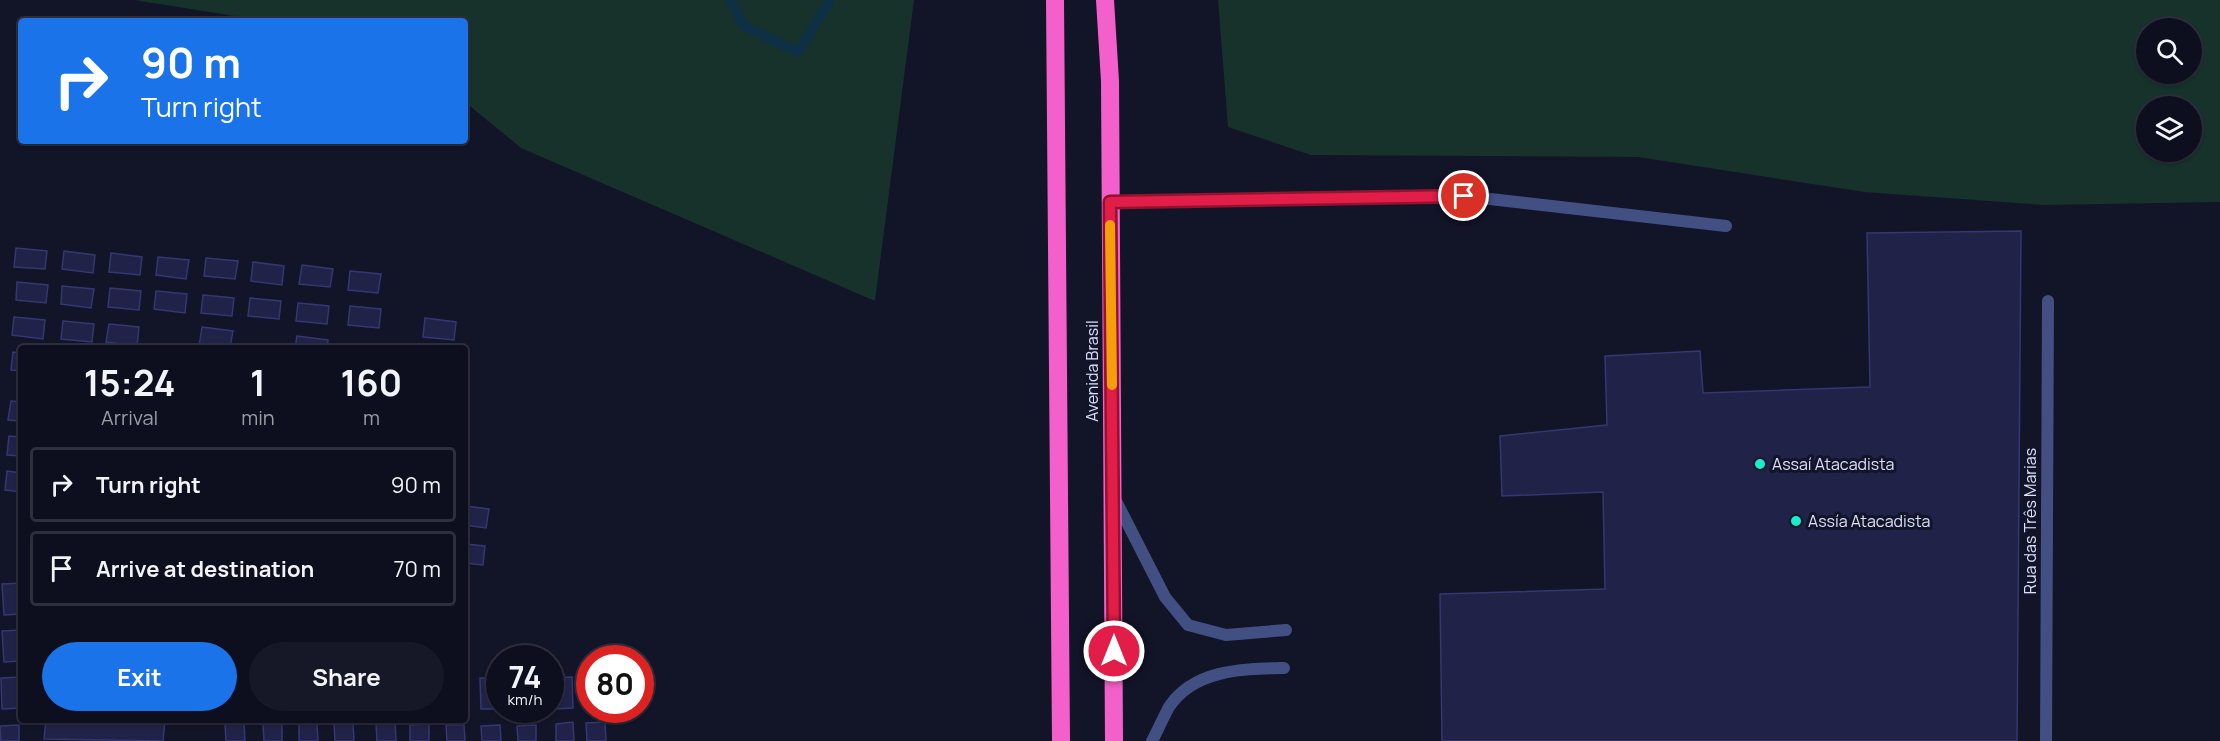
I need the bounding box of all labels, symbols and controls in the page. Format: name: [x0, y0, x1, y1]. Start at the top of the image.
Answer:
map controls: [2136, 18, 2202, 162]
button: search: [2136, 18, 2202, 84]
text: 90 m: [141, 33, 241, 91]
icon: right: [42, 42, 120, 120]
text: Turn right: [141, 88, 262, 125]
button: layers: [2136, 96, 2202, 162]
pin: [1438, 170, 1489, 221]
icon: arrive: [1447, 179, 1480, 212]
street label: Avenida Brasil: [1081, 320, 1103, 422]
text: 15:24: [84, 358, 176, 407]
text: 1: [250, 358, 266, 407]
text: 160: [340, 358, 402, 407]
text: Arrival: [101, 404, 158, 431]
text: min: [241, 404, 275, 431]
text: m: [363, 404, 380, 431]
street label: Rua das Três Marias: [2019, 448, 2041, 594]
place label: Assaí Atacadista: [1772, 453, 1894, 475]
marker: Assaí Atacadista: [1753, 457, 1767, 471]
icon: right: [45, 468, 78, 501]
text: Turn right: [96, 470, 201, 500]
text: 90 m: [391, 470, 441, 500]
place label: Assía Atacadista: [1808, 510, 1930, 532]
marker: Assía Atacadista: [1789, 514, 1803, 528]
icon: arrive: [45, 552, 78, 585]
text: Arrive at destination: [96, 554, 314, 584]
text: 70 m: [393, 554, 441, 584]
position arrow: [1082, 619, 1146, 683]
button: Exit: [42, 642, 237, 711]
button: Share: [249, 642, 444, 711]
speed limit sign: 80: [576, 645, 654, 723]
text: 74: [508, 656, 542, 697]
text: km/h: [508, 689, 542, 710]

